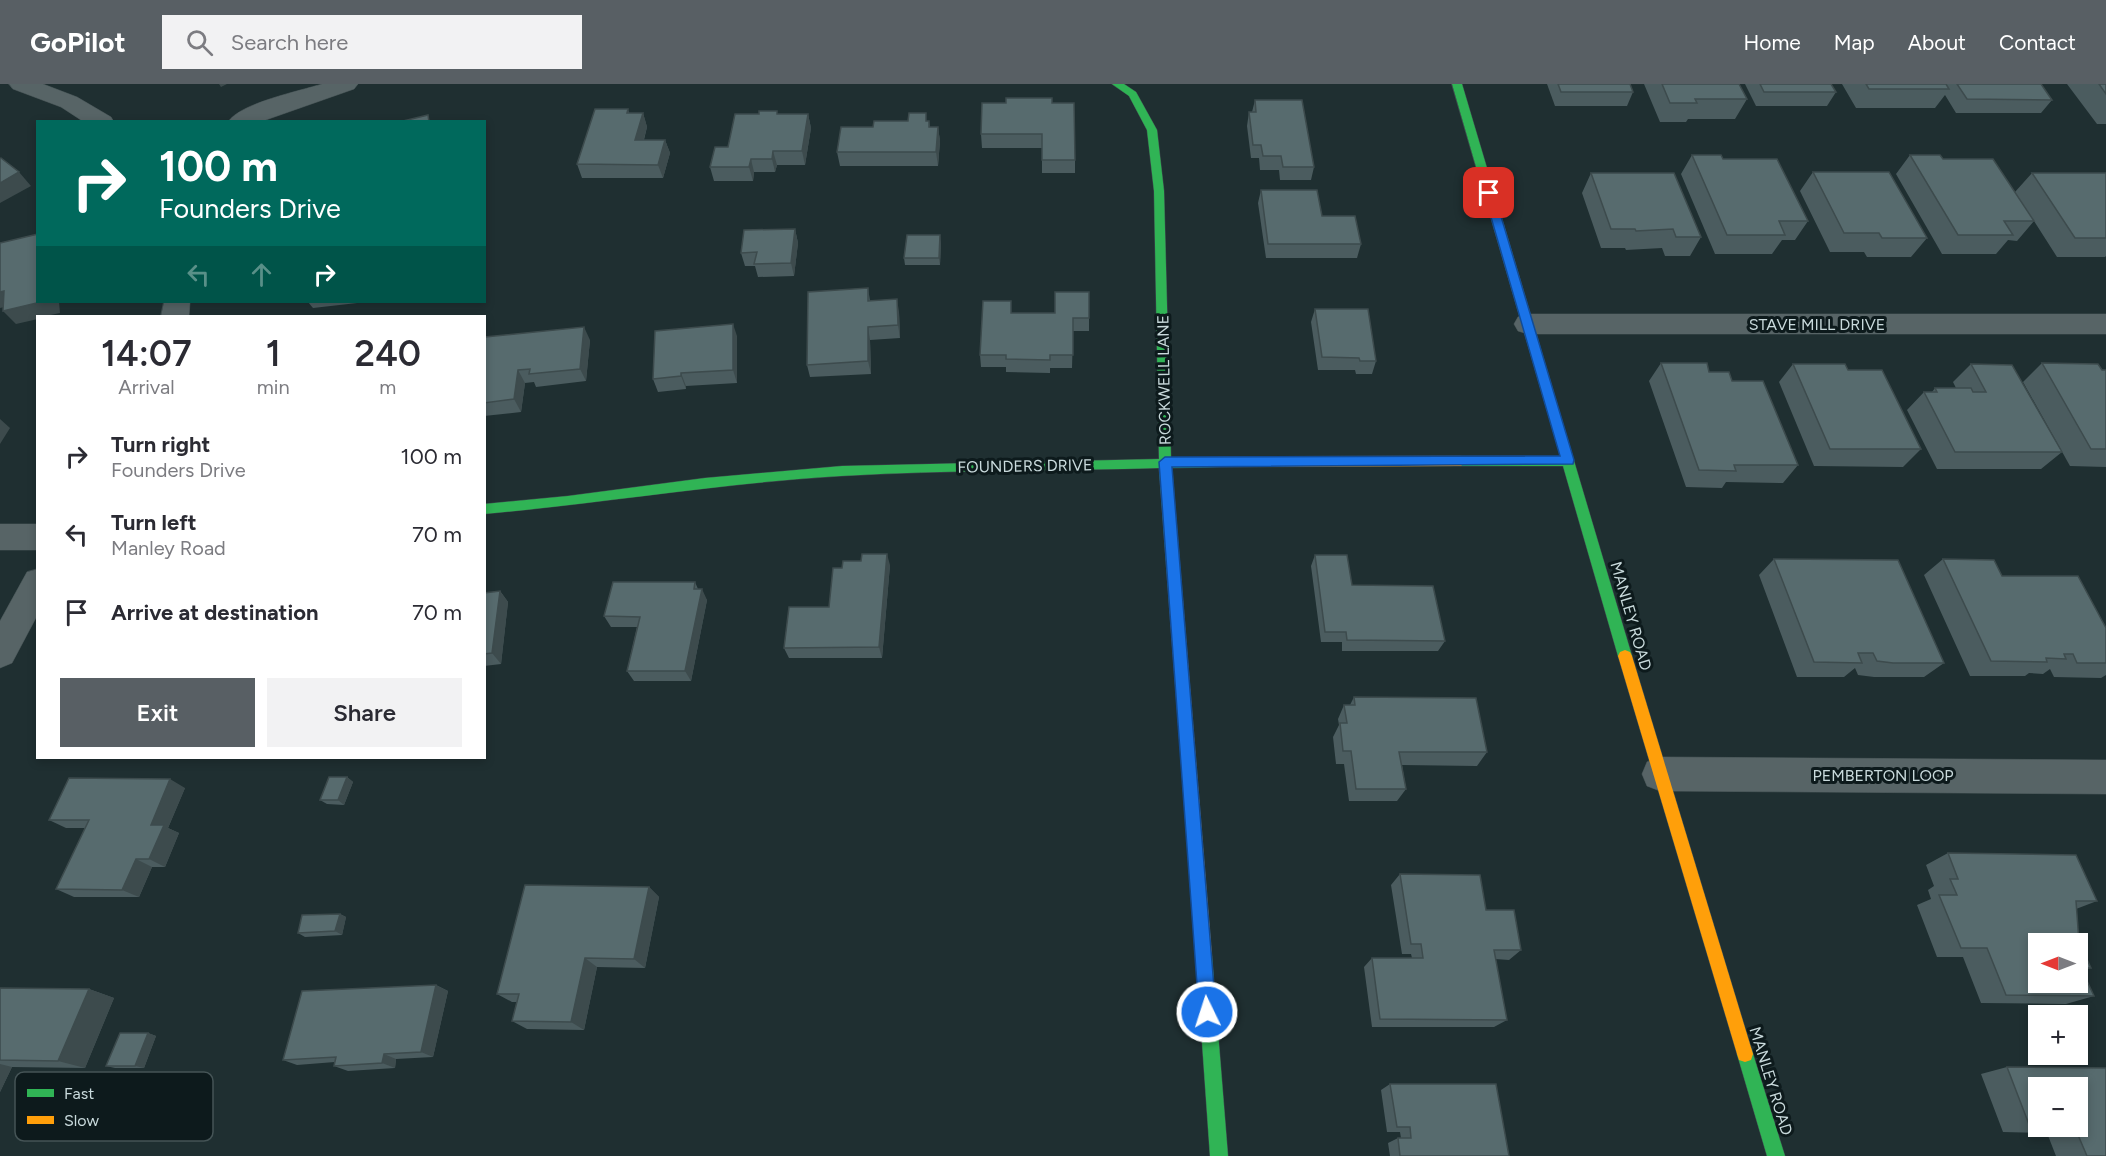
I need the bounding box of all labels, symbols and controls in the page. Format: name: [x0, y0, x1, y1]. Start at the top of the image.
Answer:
search box: [162, 15, 582, 69]
text: GoPilot: [30, 25, 126, 59]
icon: search: [183, 26, 216, 59]
text: Search here: [231, 29, 348, 56]
text: Home: [1744, 30, 1801, 55]
text: Map: [1834, 30, 1875, 55]
text: About: [1908, 30, 1966, 55]
text: Contact: [1999, 30, 2076, 55]
text: 100 m: [159, 141, 278, 192]
icon: right: [60, 144, 138, 222]
pin: [1463, 167, 1514, 218]
icon: arrive: [1472, 176, 1505, 209]
text: Founders Drive: [159, 192, 341, 225]
icon: left: [182, 258, 215, 291]
icon: ahead: [245, 258, 278, 291]
icon: right: [308, 258, 341, 291]
street label: ROCKWELL LANE: [1153, 315, 1175, 445]
street label: STAVE MILL DRIVE: [1749, 315, 1885, 334]
text: 14:07: [101, 332, 192, 375]
text: 1: [266, 332, 281, 375]
text: 240: [355, 332, 421, 375]
text: Arrival: [118, 375, 175, 399]
text: min: [257, 375, 290, 399]
text: m: [379, 375, 396, 399]
text: Turn right: [111, 431, 210, 458]
icon: right: [60, 440, 93, 473]
text: 100 m: [401, 443, 462, 470]
street label: FOUNDERS DRIVE: [957, 455, 1093, 477]
text: Founders Drive: [111, 458, 246, 482]
text: Turn left: [111, 509, 197, 536]
icon: left: [60, 518, 93, 551]
text: 70 m: [412, 521, 462, 548]
text: Manley Road: [111, 536, 226, 560]
street label: MANLEY ROAD: [1606, 559, 1656, 673]
icon: arrive: [60, 596, 93, 629]
text: Arrive at destination: [111, 599, 319, 626]
text: 70 m: [412, 599, 462, 626]
button: Exit: [60, 678, 255, 747]
button: Share: [267, 678, 462, 747]
street label: PEMBERTON LOOP: [1812, 766, 1954, 785]
north arrow: [2028, 933, 2088, 993]
map controls: [2028, 933, 2088, 1137]
position arrow: [1175, 980, 1239, 1044]
button: +: [2028, 1005, 2088, 1065]
street label: MANLEY ROAD: [1745, 1024, 1797, 1138]
legend: [15, 1072, 213, 1141]
button: −: [2028, 1077, 2088, 1137]
text: Fast: [64, 1084, 94, 1103]
text: Slow: [64, 1111, 99, 1130]

